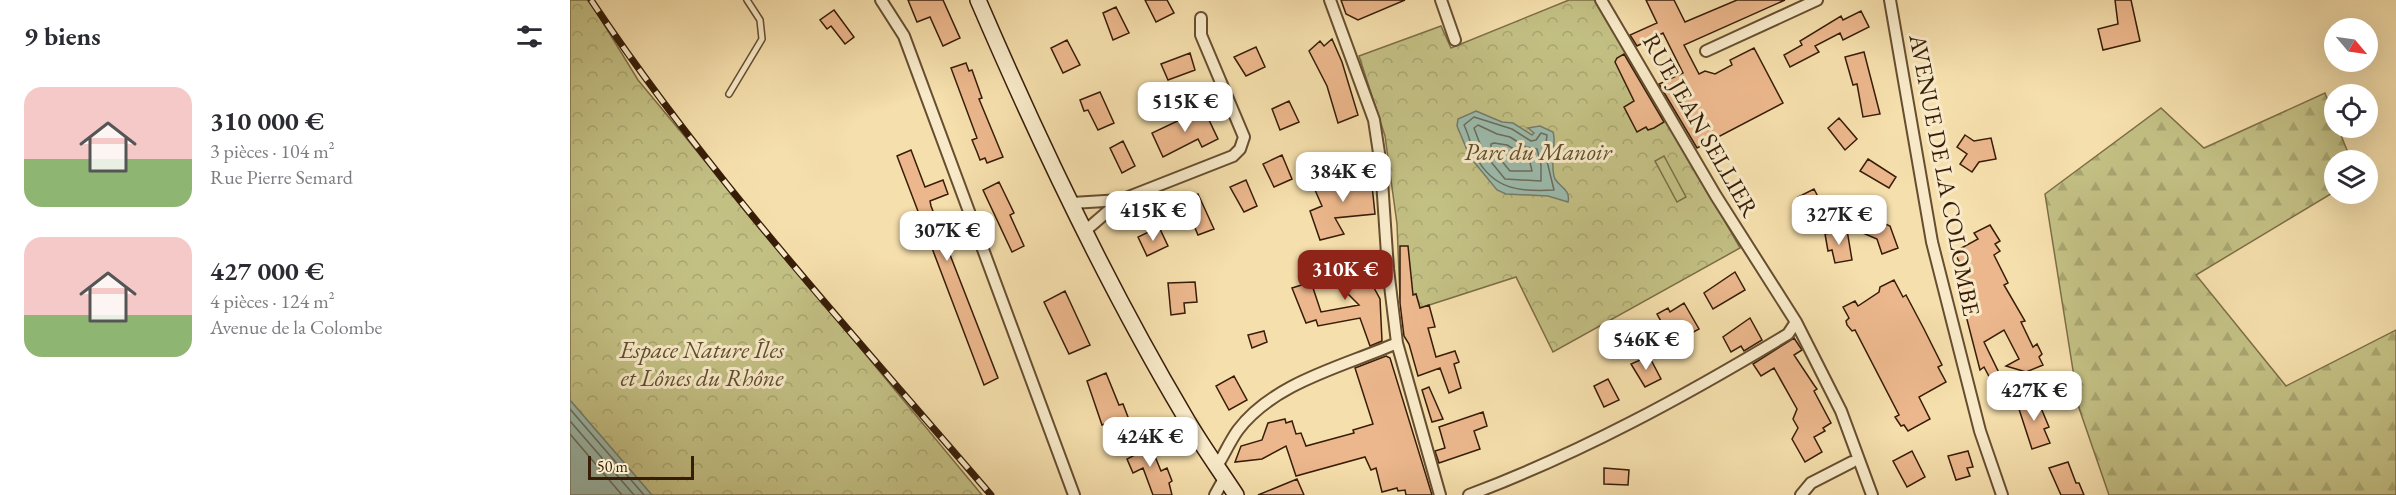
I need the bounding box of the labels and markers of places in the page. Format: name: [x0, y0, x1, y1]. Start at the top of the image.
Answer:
pin: 515K €: [1136, 82, 1234, 133]
pin: 384K €: [1294, 152, 1392, 203]
pin: 415K €: [1104, 191, 1202, 242]
pin: 327K €: [1790, 195, 1888, 246]
pin: 307K €: [898, 211, 996, 262]
pin: 310K €: [1296, 250, 1394, 301]
pin: 546K €: [1597, 320, 1695, 371]
pin: 427K €: [1985, 371, 2083, 422]
pin: 424K €: [1101, 417, 1199, 468]

